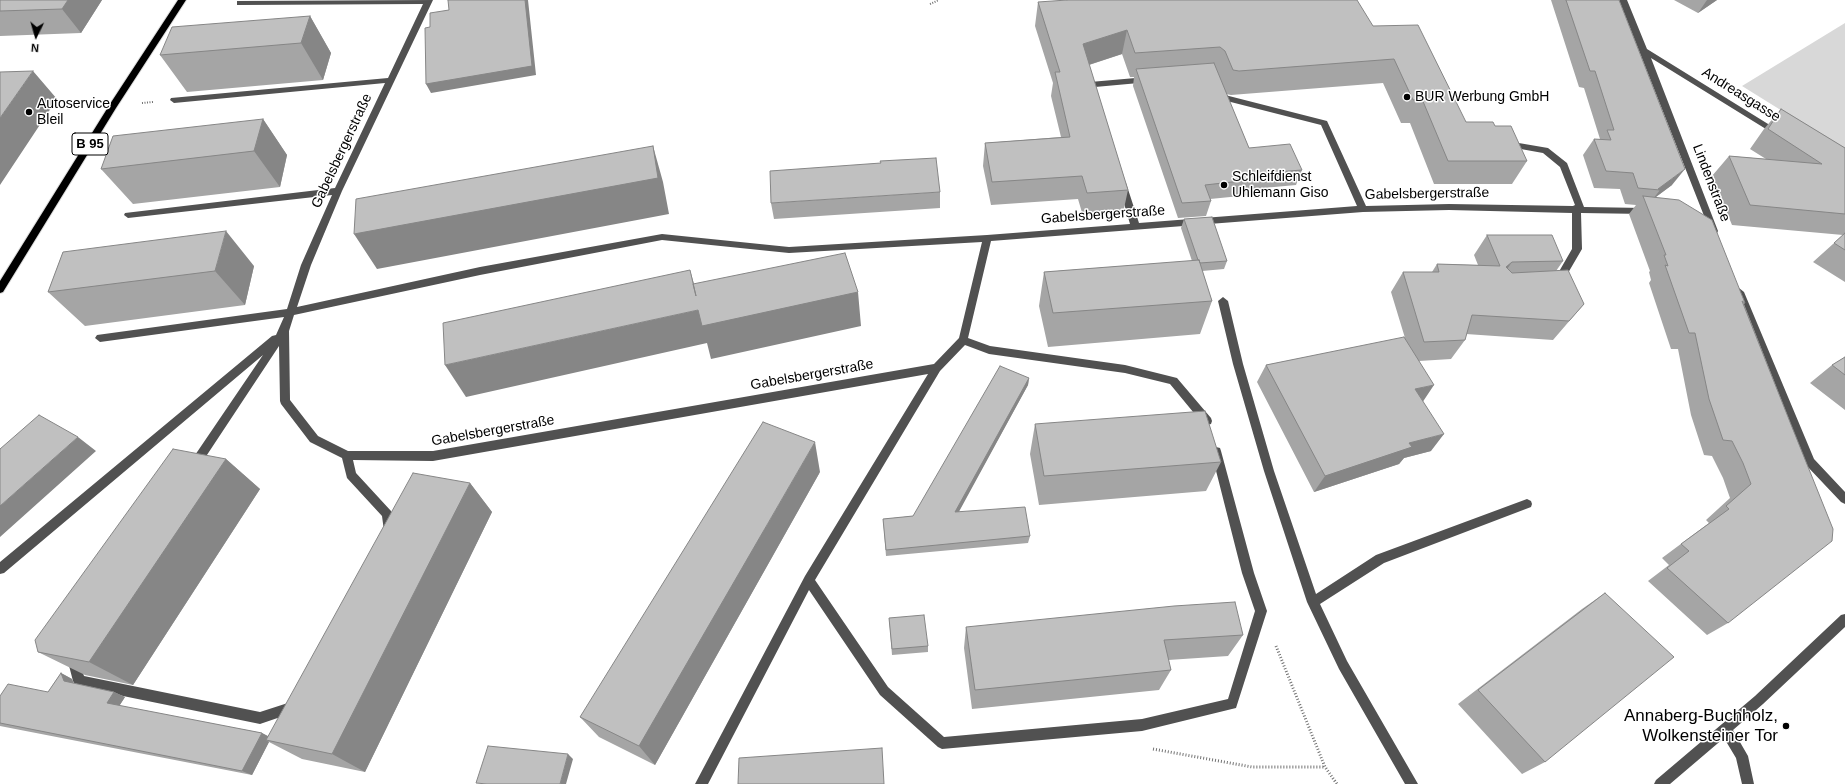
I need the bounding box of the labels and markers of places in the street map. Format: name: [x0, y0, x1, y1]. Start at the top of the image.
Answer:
place label: BUR Werbung GmbH: [1415, 89, 1549, 105]
marker: BUR Werbung GmbH: [1402, 92, 1412, 102]
place label: Autoservice Bleil: [37, 96, 110, 128]
marker: Autoservice Bleil: [24, 107, 34, 117]
place label: Schleifdienst Uhlemann Giso: [1232, 169, 1328, 202]
marker: Schleifdienst Uhlemann Giso: [1219, 180, 1229, 190]
place label: Annaberg-Buchholz, Wolkensteiner Tor: [1624, 706, 1778, 746]
marker: Annaberg-Buchholz, Wolkensteiner Tor: [1781, 721, 1791, 731]

